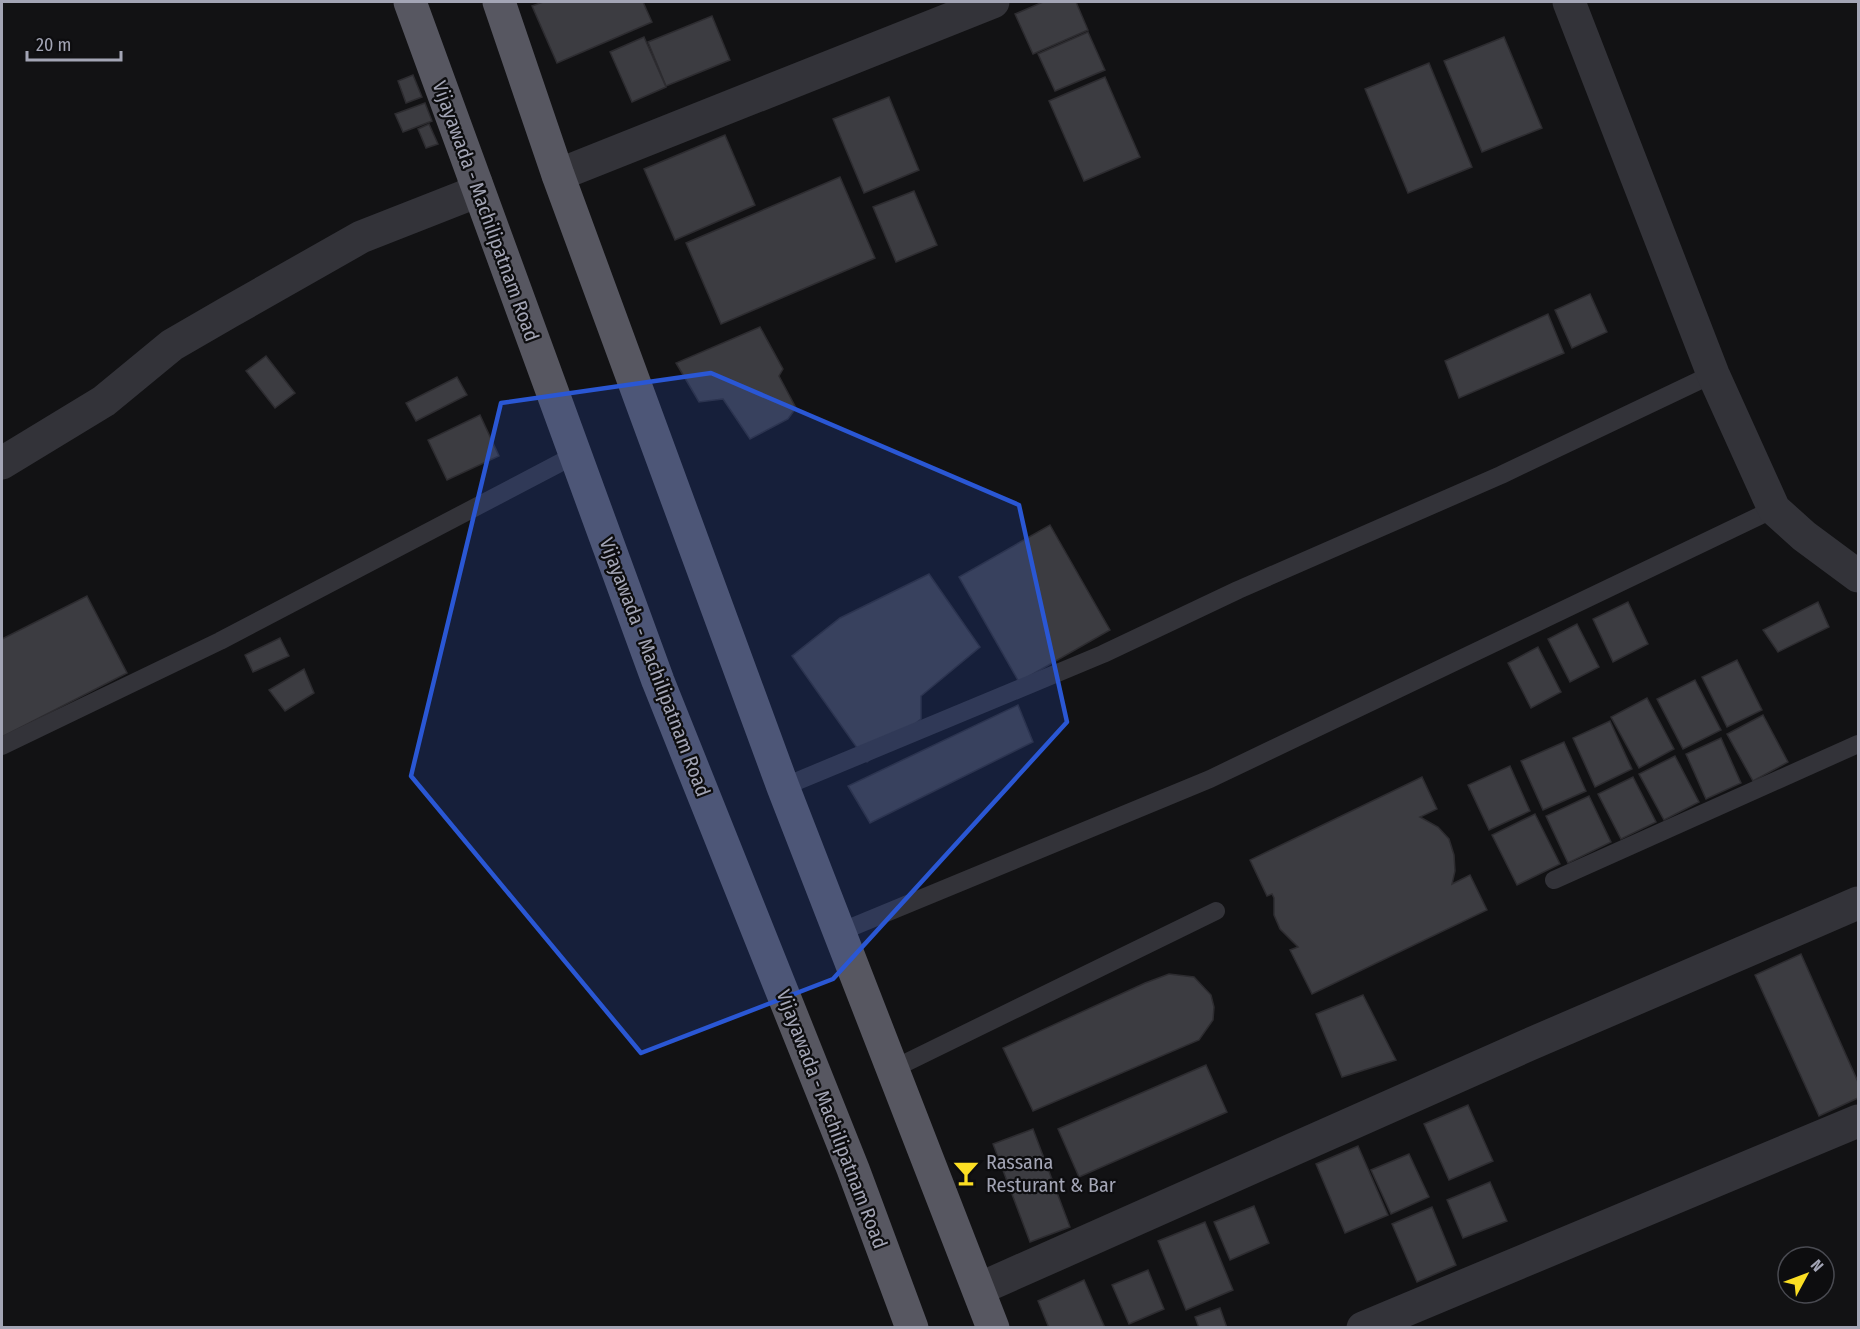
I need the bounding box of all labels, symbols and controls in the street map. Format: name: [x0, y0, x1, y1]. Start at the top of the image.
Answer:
scale bar: [27, 24, 122, 62]
text: 20 m: [36, 34, 71, 56]
street label: Vijayawada - Machilipatnam Road: [428, 78, 544, 344]
street label: Vijayawada - Machilipatnam Road: [594, 534, 716, 800]
street label: Vijayawada - Machilipatnam Road: [771, 986, 893, 1252]
place label: Rassana Resturant & Bar: [986, 1150, 1116, 1197]
bar icon: Rassana Resturant & Bar: [951, 1158, 981, 1188]
north arrow: [1776, 1245, 1836, 1305]
text: N: [1807, 1256, 1827, 1275]

